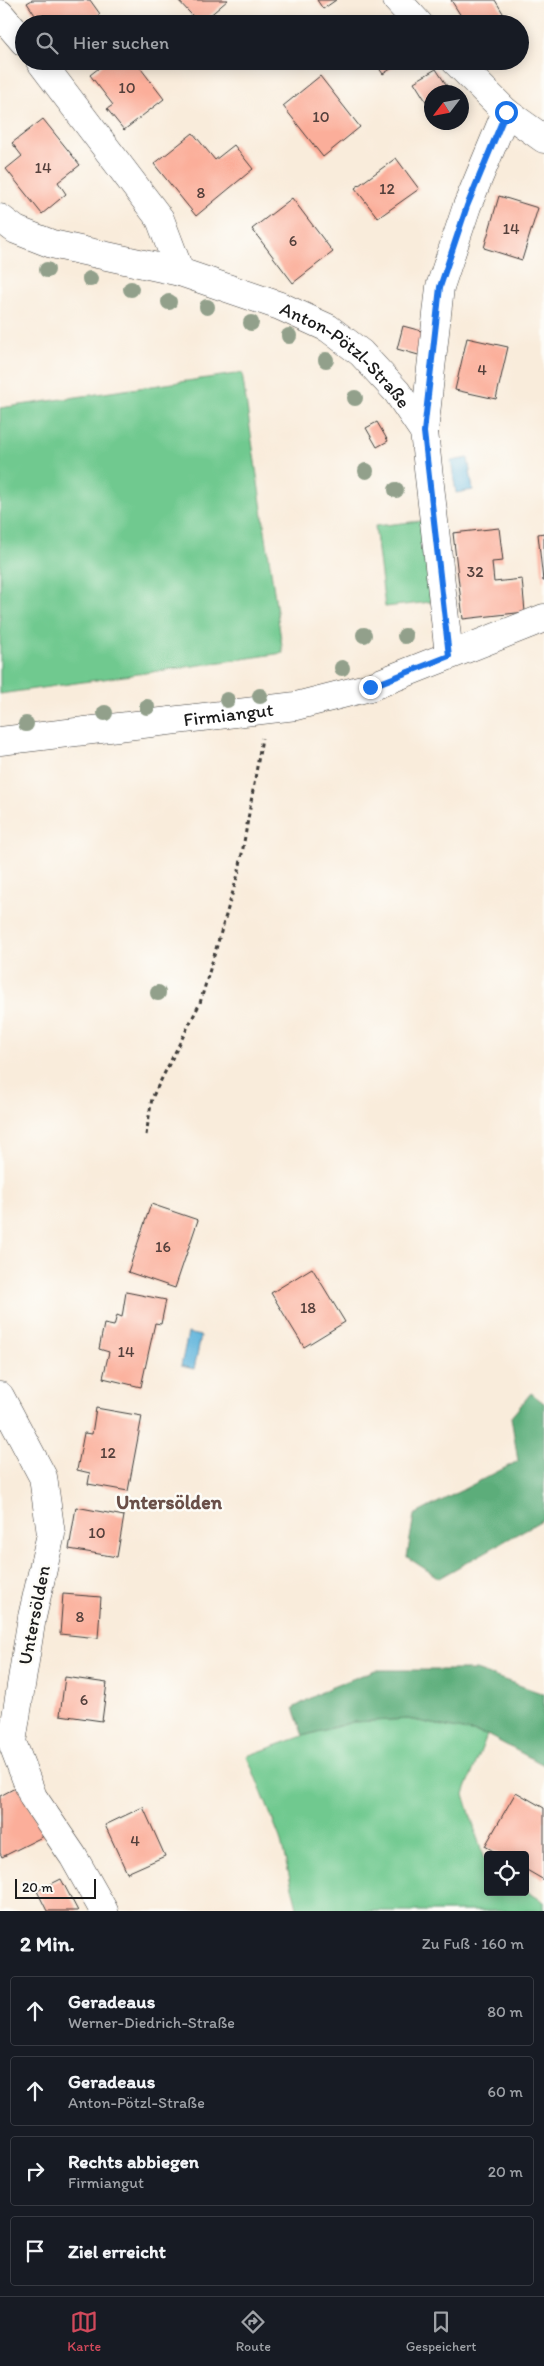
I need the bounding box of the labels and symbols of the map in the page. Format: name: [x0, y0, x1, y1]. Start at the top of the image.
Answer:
house number: 10: [118, 78, 136, 97]
north arrow: [424, 85, 469, 130]
route start: [495, 101, 518, 124]
house number: 10: [312, 107, 330, 126]
house number: 14: [34, 158, 52, 177]
house number: 12: [379, 179, 396, 198]
house number: 8: [197, 183, 206, 202]
house number: 14: [502, 219, 520, 238]
house number: 6: [289, 231, 297, 250]
street label: Anton-Pötzl-Straße: [277, 296, 416, 412]
house number: 4: [477, 360, 487, 379]
house number: 32: [466, 562, 484, 581]
route end: [359, 676, 382, 699]
street label: Firmiangut: [182, 697, 275, 731]
house number: 16: [155, 1237, 171, 1256]
house number: 18: [300, 1298, 316, 1317]
house number: 14: [117, 1342, 135, 1361]
house number: 12: [100, 1443, 117, 1462]
district label: Untersölden: [116, 1490, 223, 1514]
house number: 10: [88, 1523, 106, 1542]
street label: Untersölden: [13, 1563, 55, 1667]
house number: 8: [76, 1607, 85, 1626]
house number: 6: [80, 1690, 88, 1709]
house number: 4: [130, 1831, 140, 1850]
scale bar: [15, 1876, 96, 1899]

